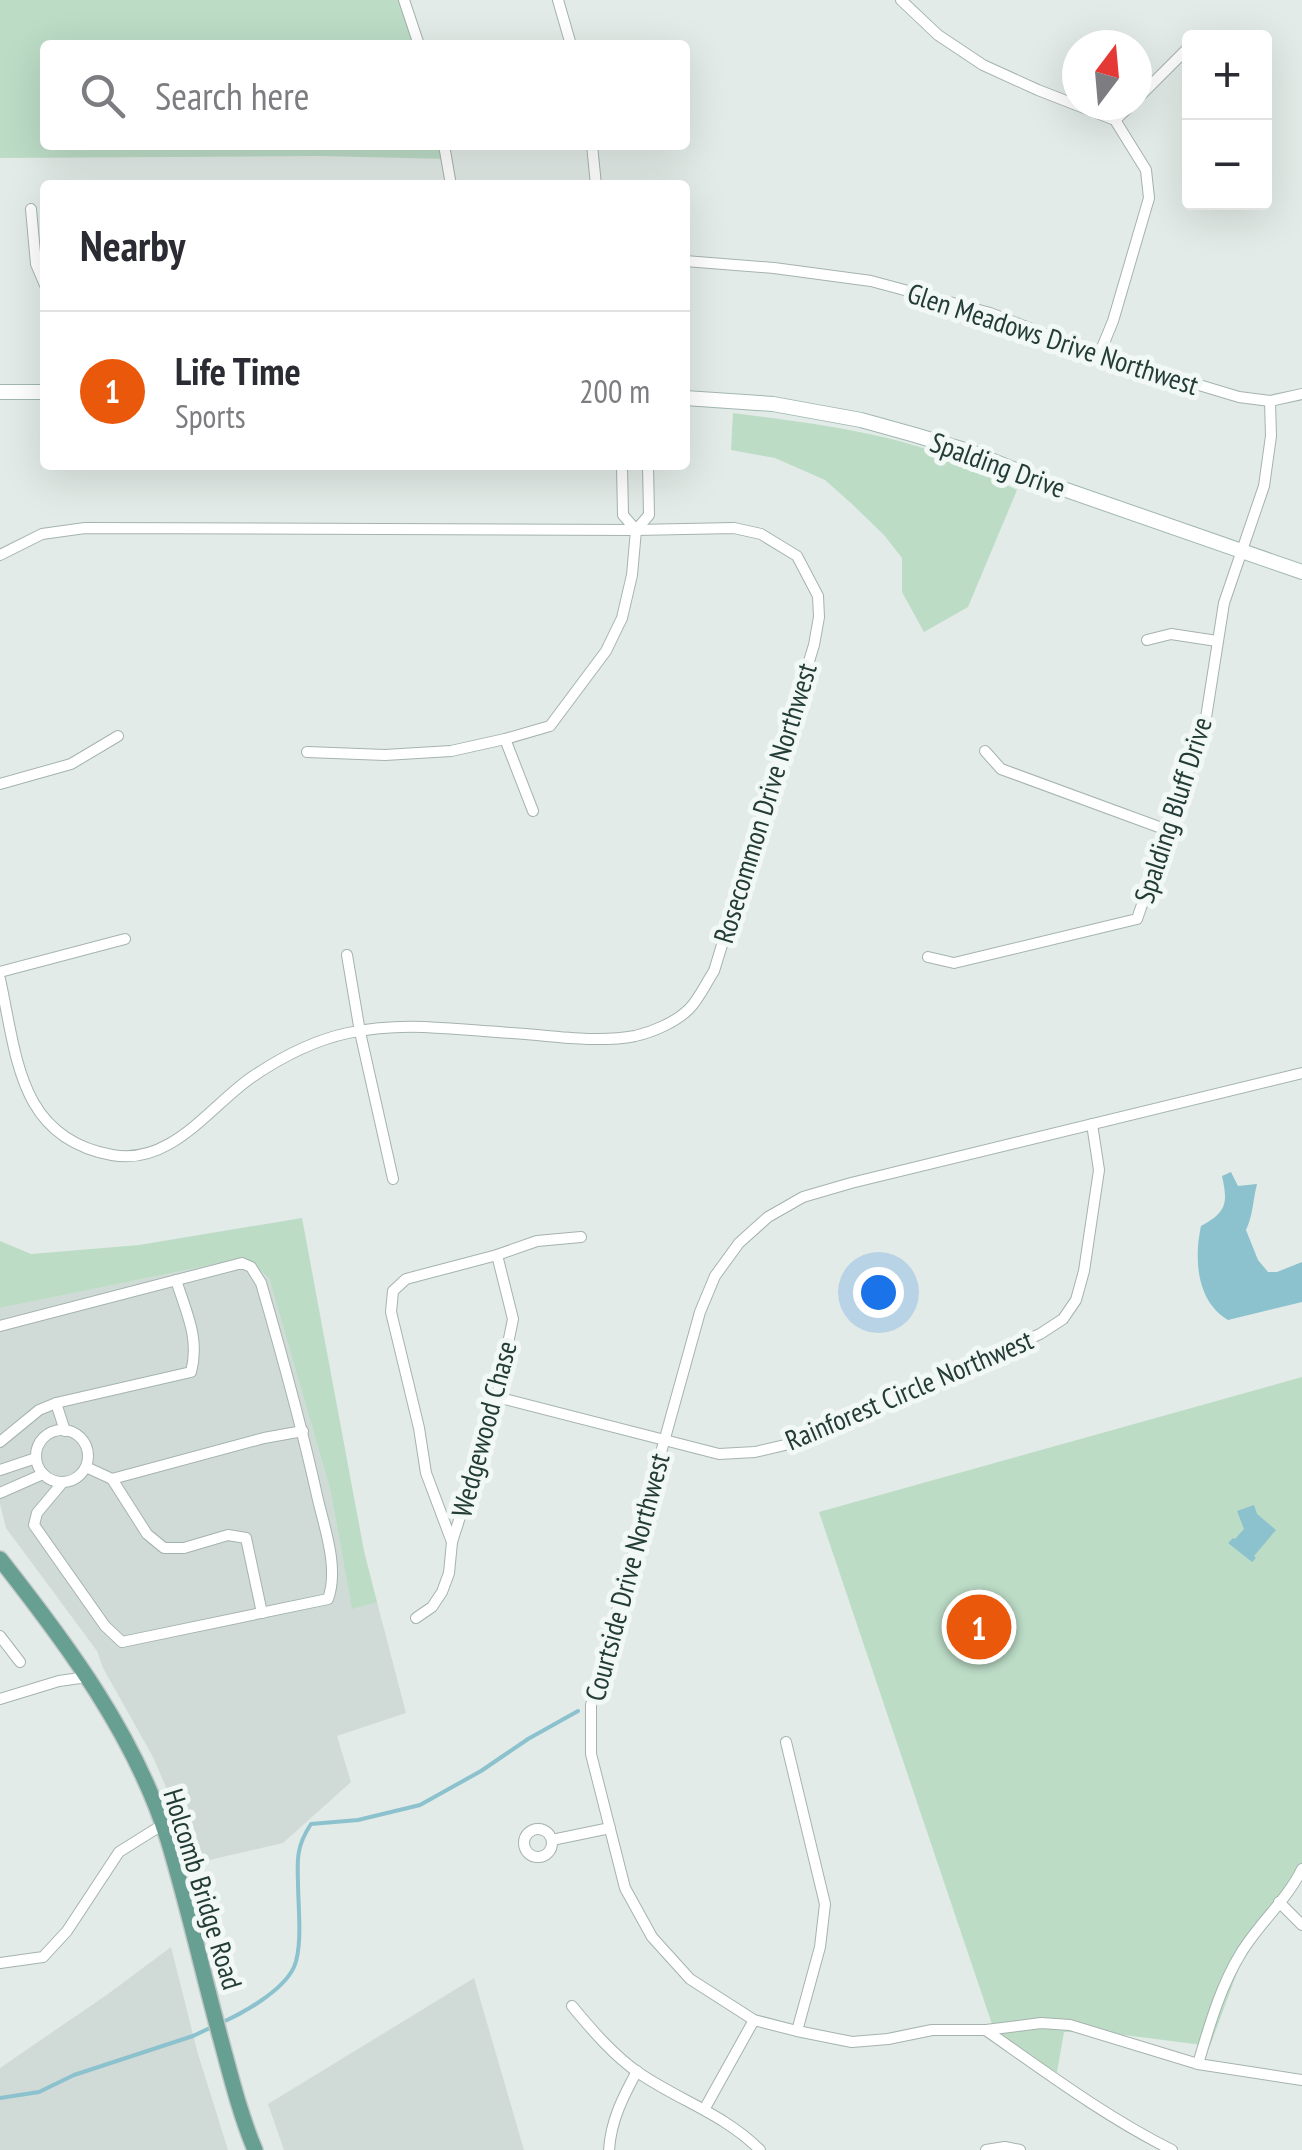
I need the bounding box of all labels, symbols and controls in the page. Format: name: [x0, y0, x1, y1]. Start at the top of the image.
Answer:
north arrow: [1062, 30, 1152, 120]
map controls: [1182, 30, 1272, 210]
button: +: [1182, 30, 1272, 120]
search box: [40, 40, 690, 150]
icon: search: [75, 68, 130, 123]
text: Search here: [155, 71, 309, 120]
button: −: [1182, 120, 1272, 210]
text: Nearby: [80, 218, 185, 273]
street label: Glen Meadows Drive Northwest: [903, 274, 1204, 403]
text: Life Time: [175, 346, 301, 395]
text: 1: [105, 370, 120, 412]
text: 200 m: [579, 370, 650, 412]
text: Sports: [175, 395, 246, 437]
street label: Spalding Drive: [925, 423, 1071, 506]
street label: Rosecommon Drive Northwest: [704, 658, 825, 947]
street label: Spalding Bluff Drive: [1125, 712, 1220, 908]
your location: [853, 1267, 904, 1318]
street label: Rainforest Circle Northwest: [779, 1321, 1039, 1458]
street label: Wedgewood Chase: [442, 1337, 525, 1521]
street label: Courtside Drive Northwest: [576, 1449, 677, 1705]
pin: 1: [946, 1590, 1012, 1664]
street label: Holcomb Bridge Road: [155, 1784, 252, 1994]

